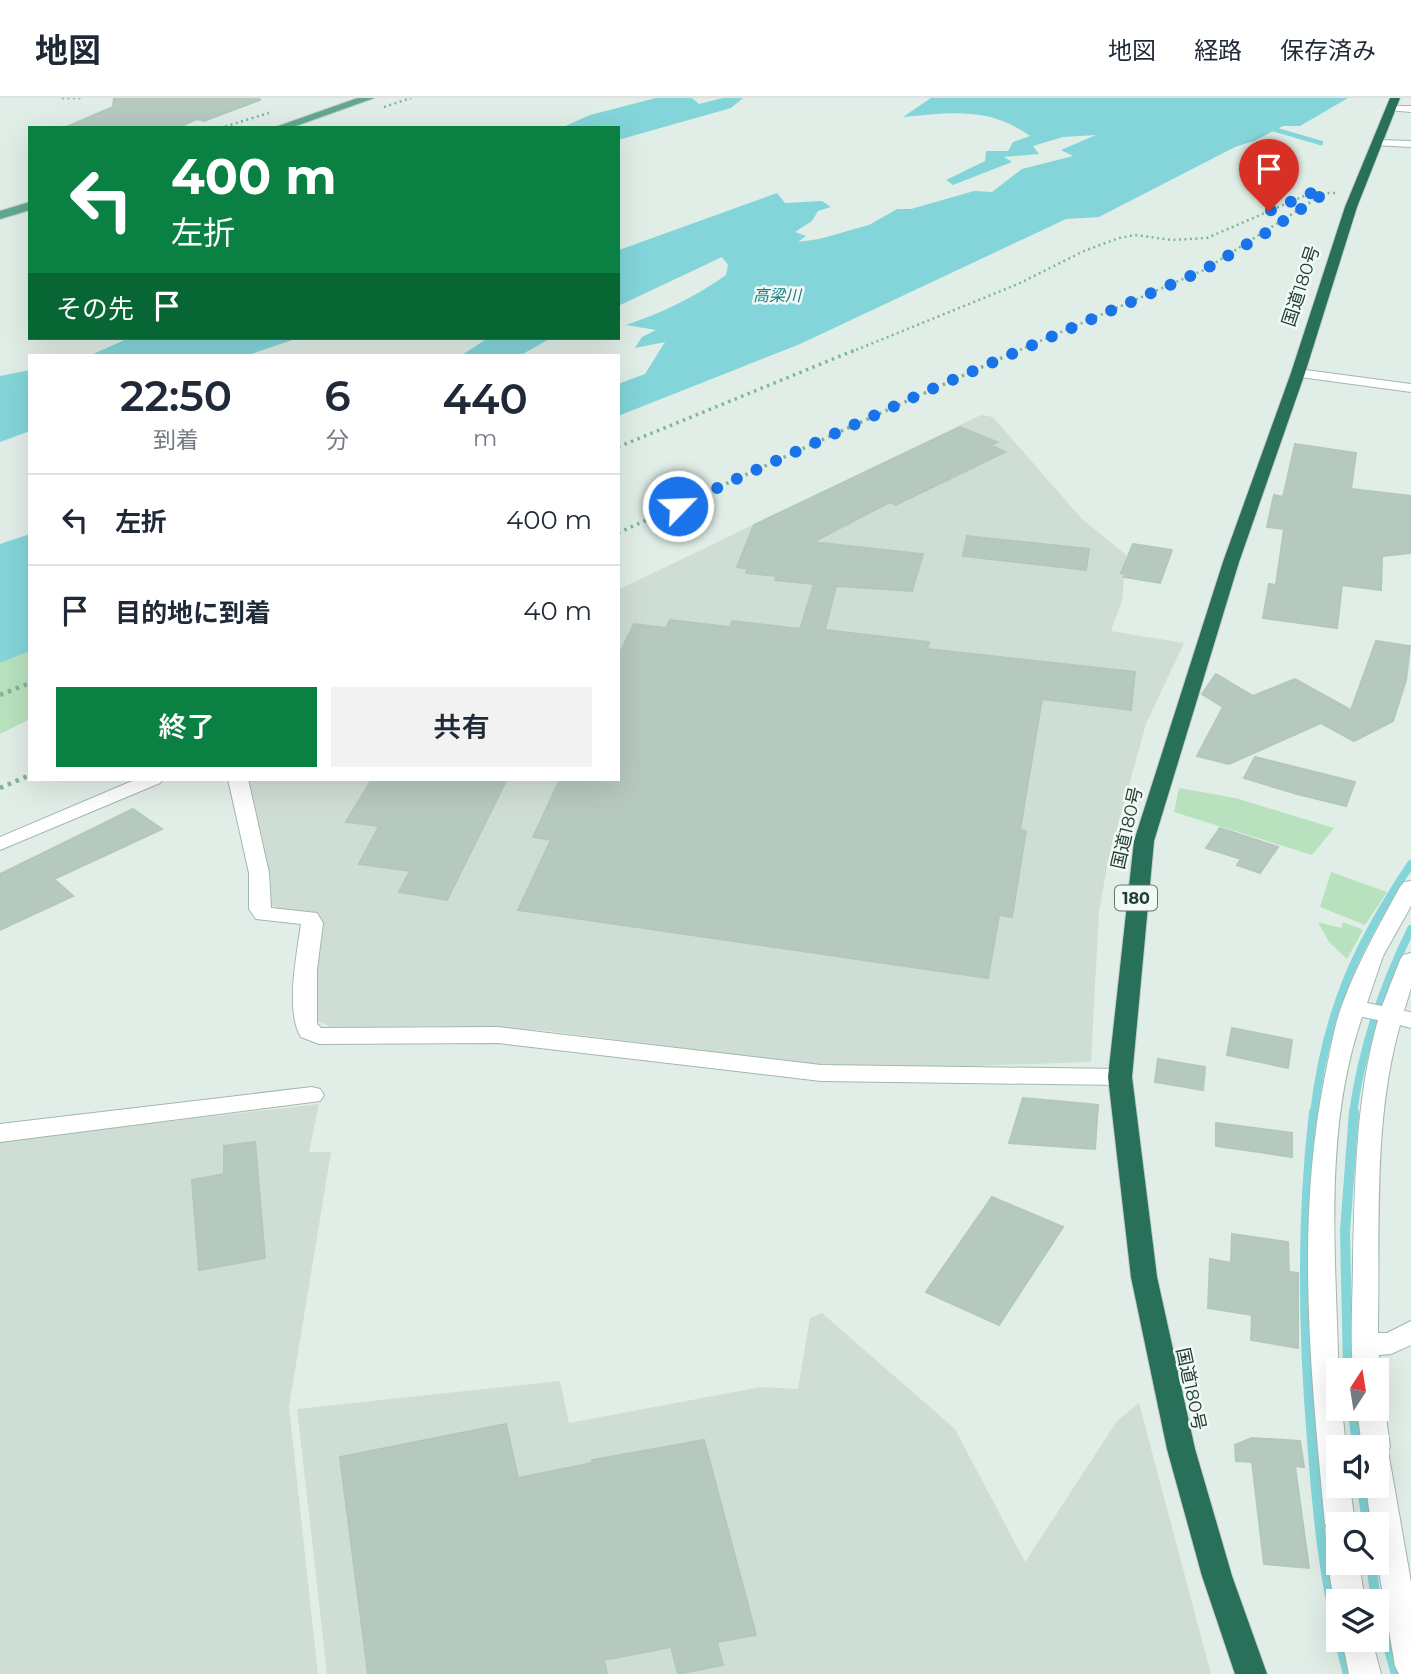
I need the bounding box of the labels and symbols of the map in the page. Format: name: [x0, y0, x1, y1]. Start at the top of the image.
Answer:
pin: [1239, 139, 1299, 211]
street label: 国道180号: [1278, 243, 1324, 329]
water label: 高梁川: [753, 286, 803, 305]
position arrow: [641, 469, 715, 543]
street label: 国道180号: [1107, 785, 1147, 871]
road number: 180: [1115, 886, 1157, 911]
street label: 国道180号: [1172, 1346, 1210, 1432]
north arrow: [1326, 1358, 1390, 1421]

